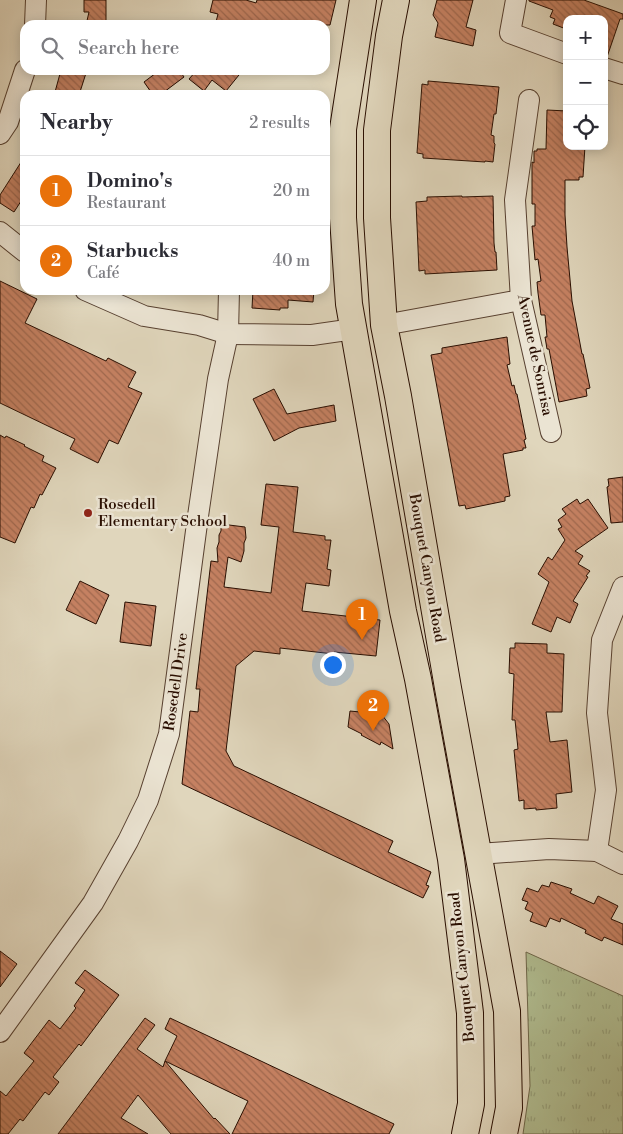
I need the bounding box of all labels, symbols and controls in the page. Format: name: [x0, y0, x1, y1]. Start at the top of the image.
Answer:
map controls: [563, 15, 608, 150]
button: +: [563, 15, 608, 60]
search box: [20, 20, 330, 75]
icon: search: [38, 34, 66, 62]
text: Search here: [78, 36, 179, 60]
button: −: [563, 60, 608, 105]
button: locate: [563, 105, 608, 150]
text: Nearby: [40, 110, 113, 136]
text: 2 results: [249, 113, 310, 133]
text: Domino's: [87, 169, 172, 193]
text: 1: [52, 181, 60, 201]
text: 20 m: [273, 181, 310, 201]
text: Restaurant: [87, 193, 166, 213]
text: Starbucks: [87, 239, 178, 263]
text: 2: [51, 251, 61, 271]
text: 40 m: [273, 251, 310, 271]
text: Café: [87, 263, 120, 283]
street label: Avenue de Sonrisa: [513, 292, 557, 418]
street label: Bouquet Canyon Road: [404, 491, 449, 644]
place label: Rosedell Elementary School: [98, 495, 227, 531]
marker: Rosedell Elementary School: [82, 507, 94, 519]
pin: 1: [346, 599, 378, 640]
street label: Rosedell Drive: [160, 632, 192, 732]
your location: [320, 652, 346, 678]
pin: 2: [357, 690, 389, 731]
street label: Bouquet Canyon Road: [445, 891, 479, 1044]

